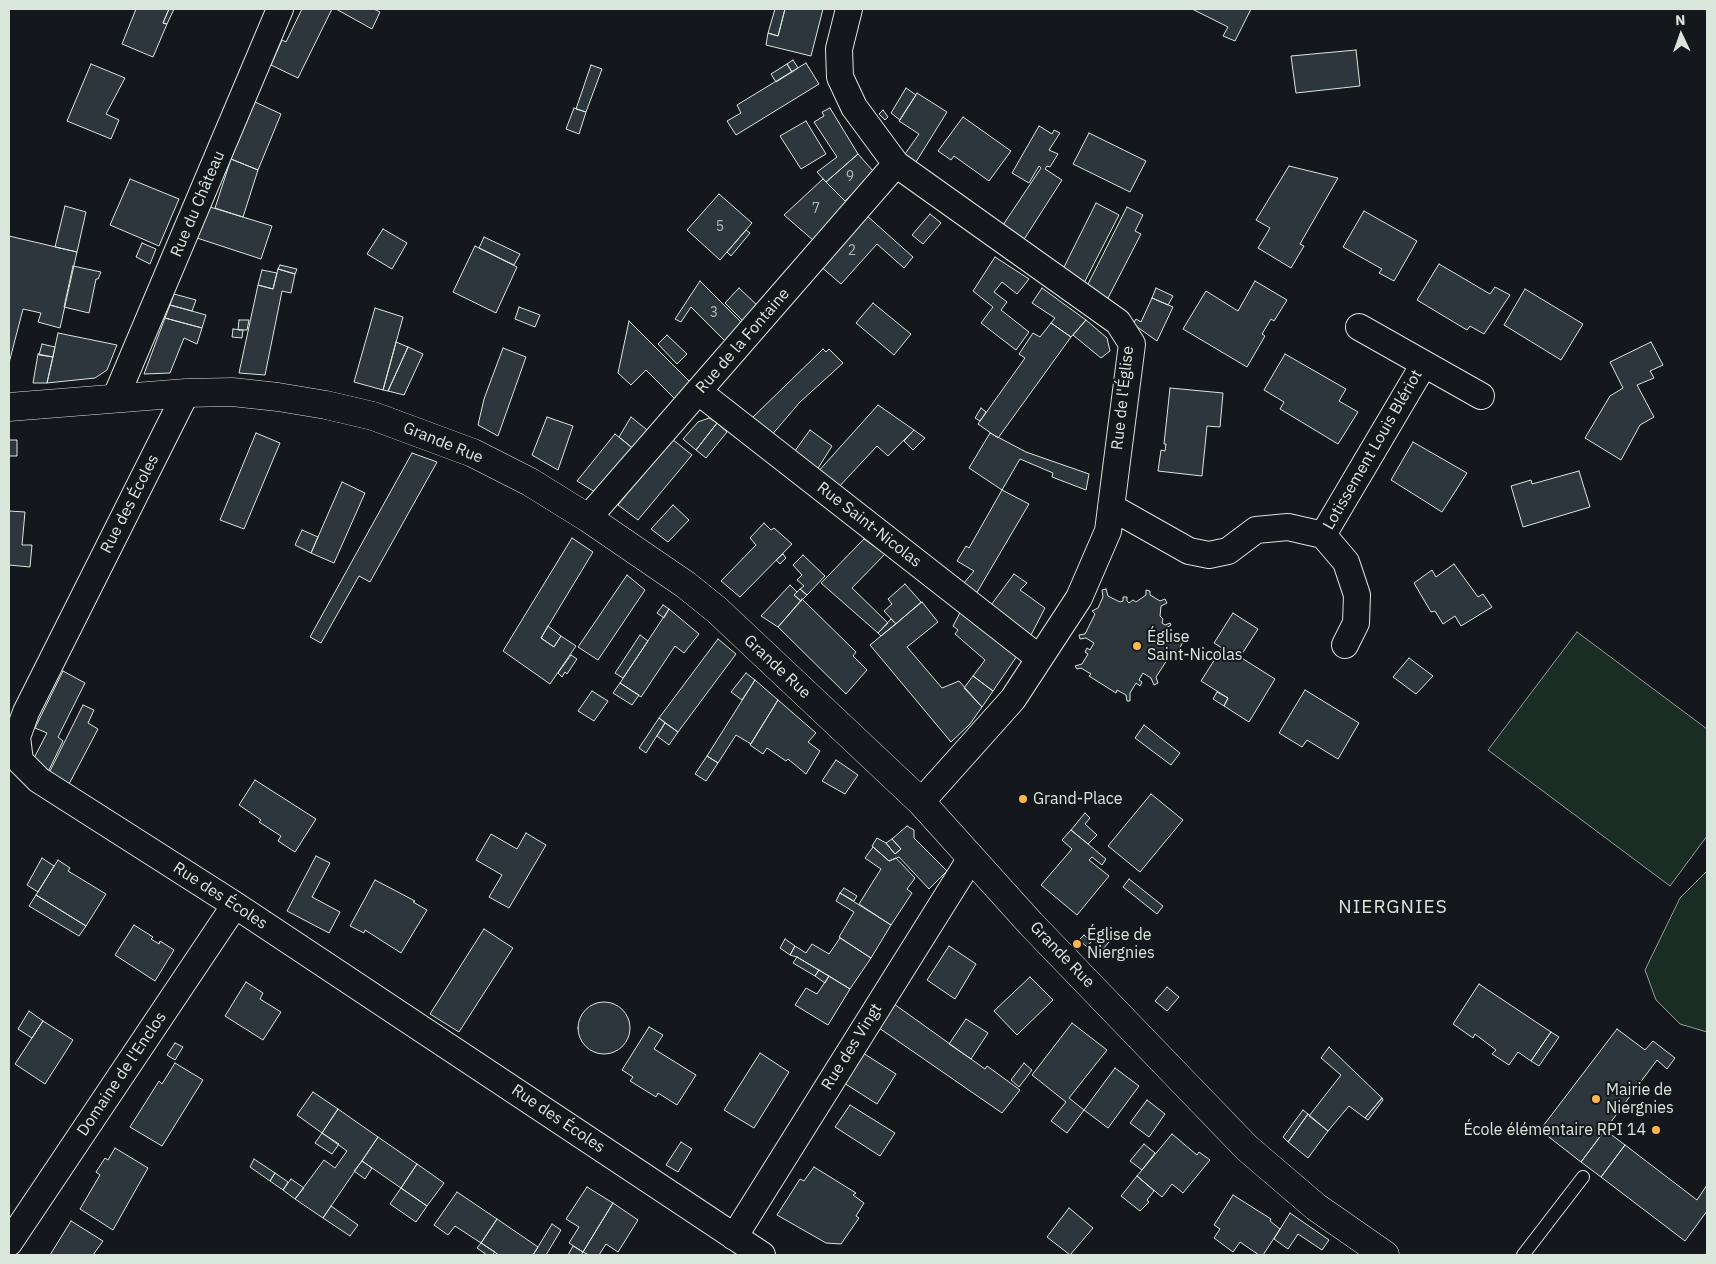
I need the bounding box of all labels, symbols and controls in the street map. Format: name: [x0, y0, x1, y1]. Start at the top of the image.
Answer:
north arrow: [1656, 10, 1706, 60]
text: N: [1675, 11, 1686, 29]
street label: Rue du Château: [167, 148, 229, 260]
house number: 9: [846, 169, 854, 185]
house number: 7: [812, 201, 820, 217]
house number: 5: [716, 219, 724, 235]
house number: 2: [848, 243, 856, 259]
street label: Rue de la Fontaine: [692, 285, 794, 397]
house number: 3: [710, 305, 718, 321]
street label: Rue de l'Église: [1108, 345, 1138, 451]
street label: Lotissement Louis Blériot: [1319, 367, 1427, 533]
street label: Grande Rue: [400, 418, 486, 468]
street label: Rue des Écoles: [97, 451, 163, 557]
street label: Rue Saint-Nicolas: [813, 478, 925, 572]
place label: Église Saint-Nicolas: [1147, 627, 1243, 665]
street label: Grande Rue: [740, 631, 814, 703]
marker: Église Saint-Nicolas: [1131, 640, 1143, 652]
place label: Grand-Place: [1033, 789, 1123, 809]
marker: Grand-Place: [1017, 793, 1029, 805]
street label: Rue des Écoles: [169, 858, 271, 934]
district label: NIERGNIES: [1337, 897, 1449, 919]
street label: Grande Rue: [1026, 918, 1098, 992]
place label: Église de Niergnies: [1087, 925, 1155, 963]
marker: Église de Niergnies: [1071, 938, 1083, 950]
street label: Rue des Vingt: [818, 1000, 886, 1094]
street label: Domaine de l'Enclos: [73, 1008, 171, 1140]
place label: Mairie de Niergnies: [1606, 1080, 1674, 1118]
street label: Rue des Écoles: [508, 1081, 608, 1157]
marker: Mairie de Niergnies: [1590, 1093, 1602, 1105]
place label: École élémentaire RPI 14: [1463, 1120, 1646, 1140]
marker: École élémentaire RPI 14: [1650, 1124, 1662, 1136]

